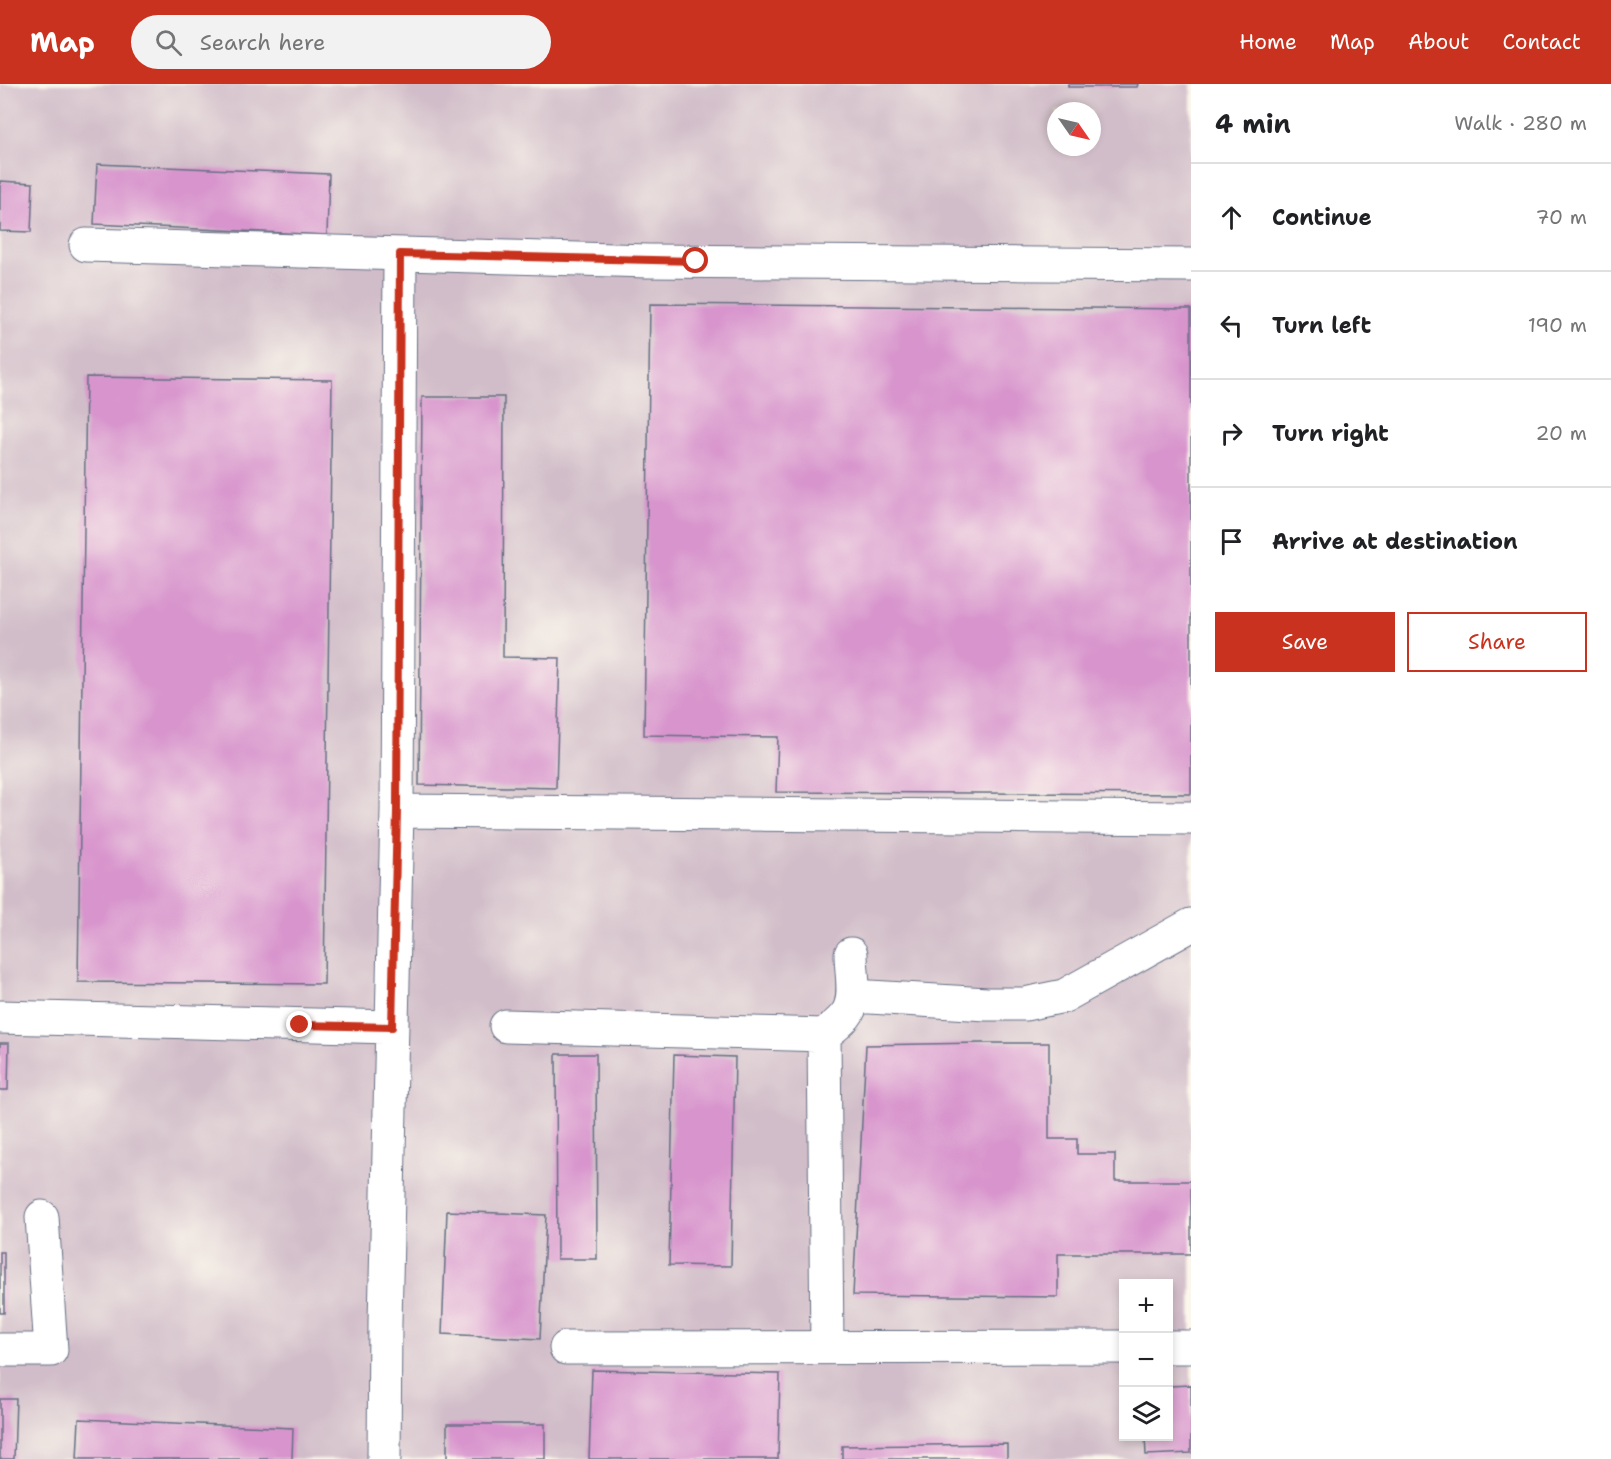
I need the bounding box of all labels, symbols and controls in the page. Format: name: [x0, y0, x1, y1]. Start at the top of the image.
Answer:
search box: [131, 15, 551, 69]
text: Map: [30, 23, 95, 61]
icon: search: [152, 26, 185, 59]
text: Search here: [200, 28, 325, 57]
text: Home: [1239, 28, 1297, 56]
text: Map: [1330, 28, 1375, 56]
text: About: [1408, 28, 1469, 56]
text: Contact: [1502, 28, 1581, 56]
north arrow: [1047, 102, 1101, 156]
text: 4 min: [1215, 106, 1291, 141]
text: Walk · 280 m: [1454, 110, 1587, 136]
icon: ahead: [1215, 201, 1248, 234]
text: Continue: [1272, 203, 1372, 232]
text: 70 m: [1535, 204, 1587, 230]
route start: [682, 247, 708, 273]
icon: left: [1215, 309, 1248, 342]
text: Turn left: [1272, 311, 1371, 340]
text: 190 m: [1528, 312, 1587, 338]
icon: right: [1215, 417, 1248, 450]
text: Turn right: [1272, 419, 1389, 448]
text: 20 m: [1536, 420, 1587, 446]
icon: arrive: [1215, 525, 1248, 558]
text: Arrive at destination: [1272, 527, 1518, 556]
button: Save: [1215, 612, 1395, 672]
button: Share: [1407, 612, 1587, 672]
route end: [286, 1011, 312, 1037]
map controls: [1119, 1279, 1173, 1441]
button: +: [1119, 1279, 1173, 1333]
button: −: [1119, 1333, 1173, 1387]
button: layers: [1119, 1387, 1173, 1441]

